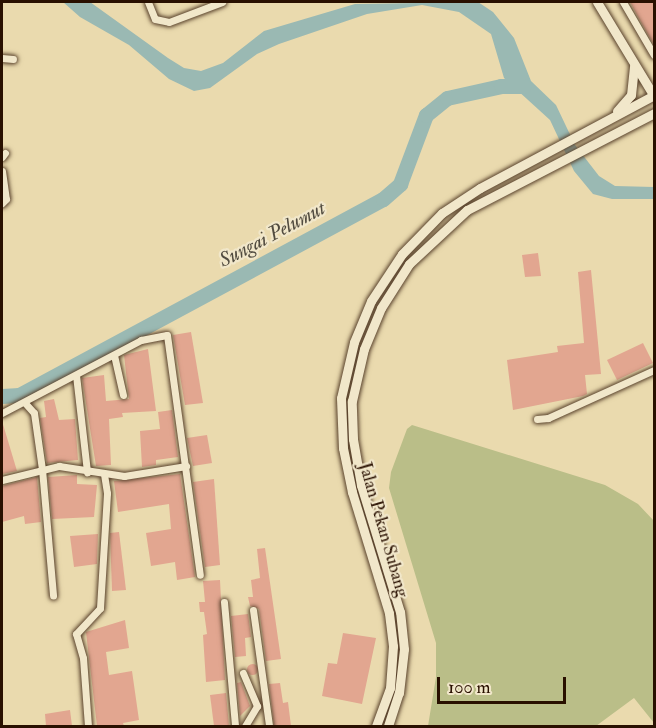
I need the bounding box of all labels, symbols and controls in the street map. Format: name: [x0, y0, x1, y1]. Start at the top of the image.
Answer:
water label: Sungai Pelumut: [215, 196, 329, 272]
street label: Jalan Pekan Subang: [353, 460, 413, 600]
scale bar: [440, 665, 569, 703]
text: 100 m: [448, 676, 491, 699]

